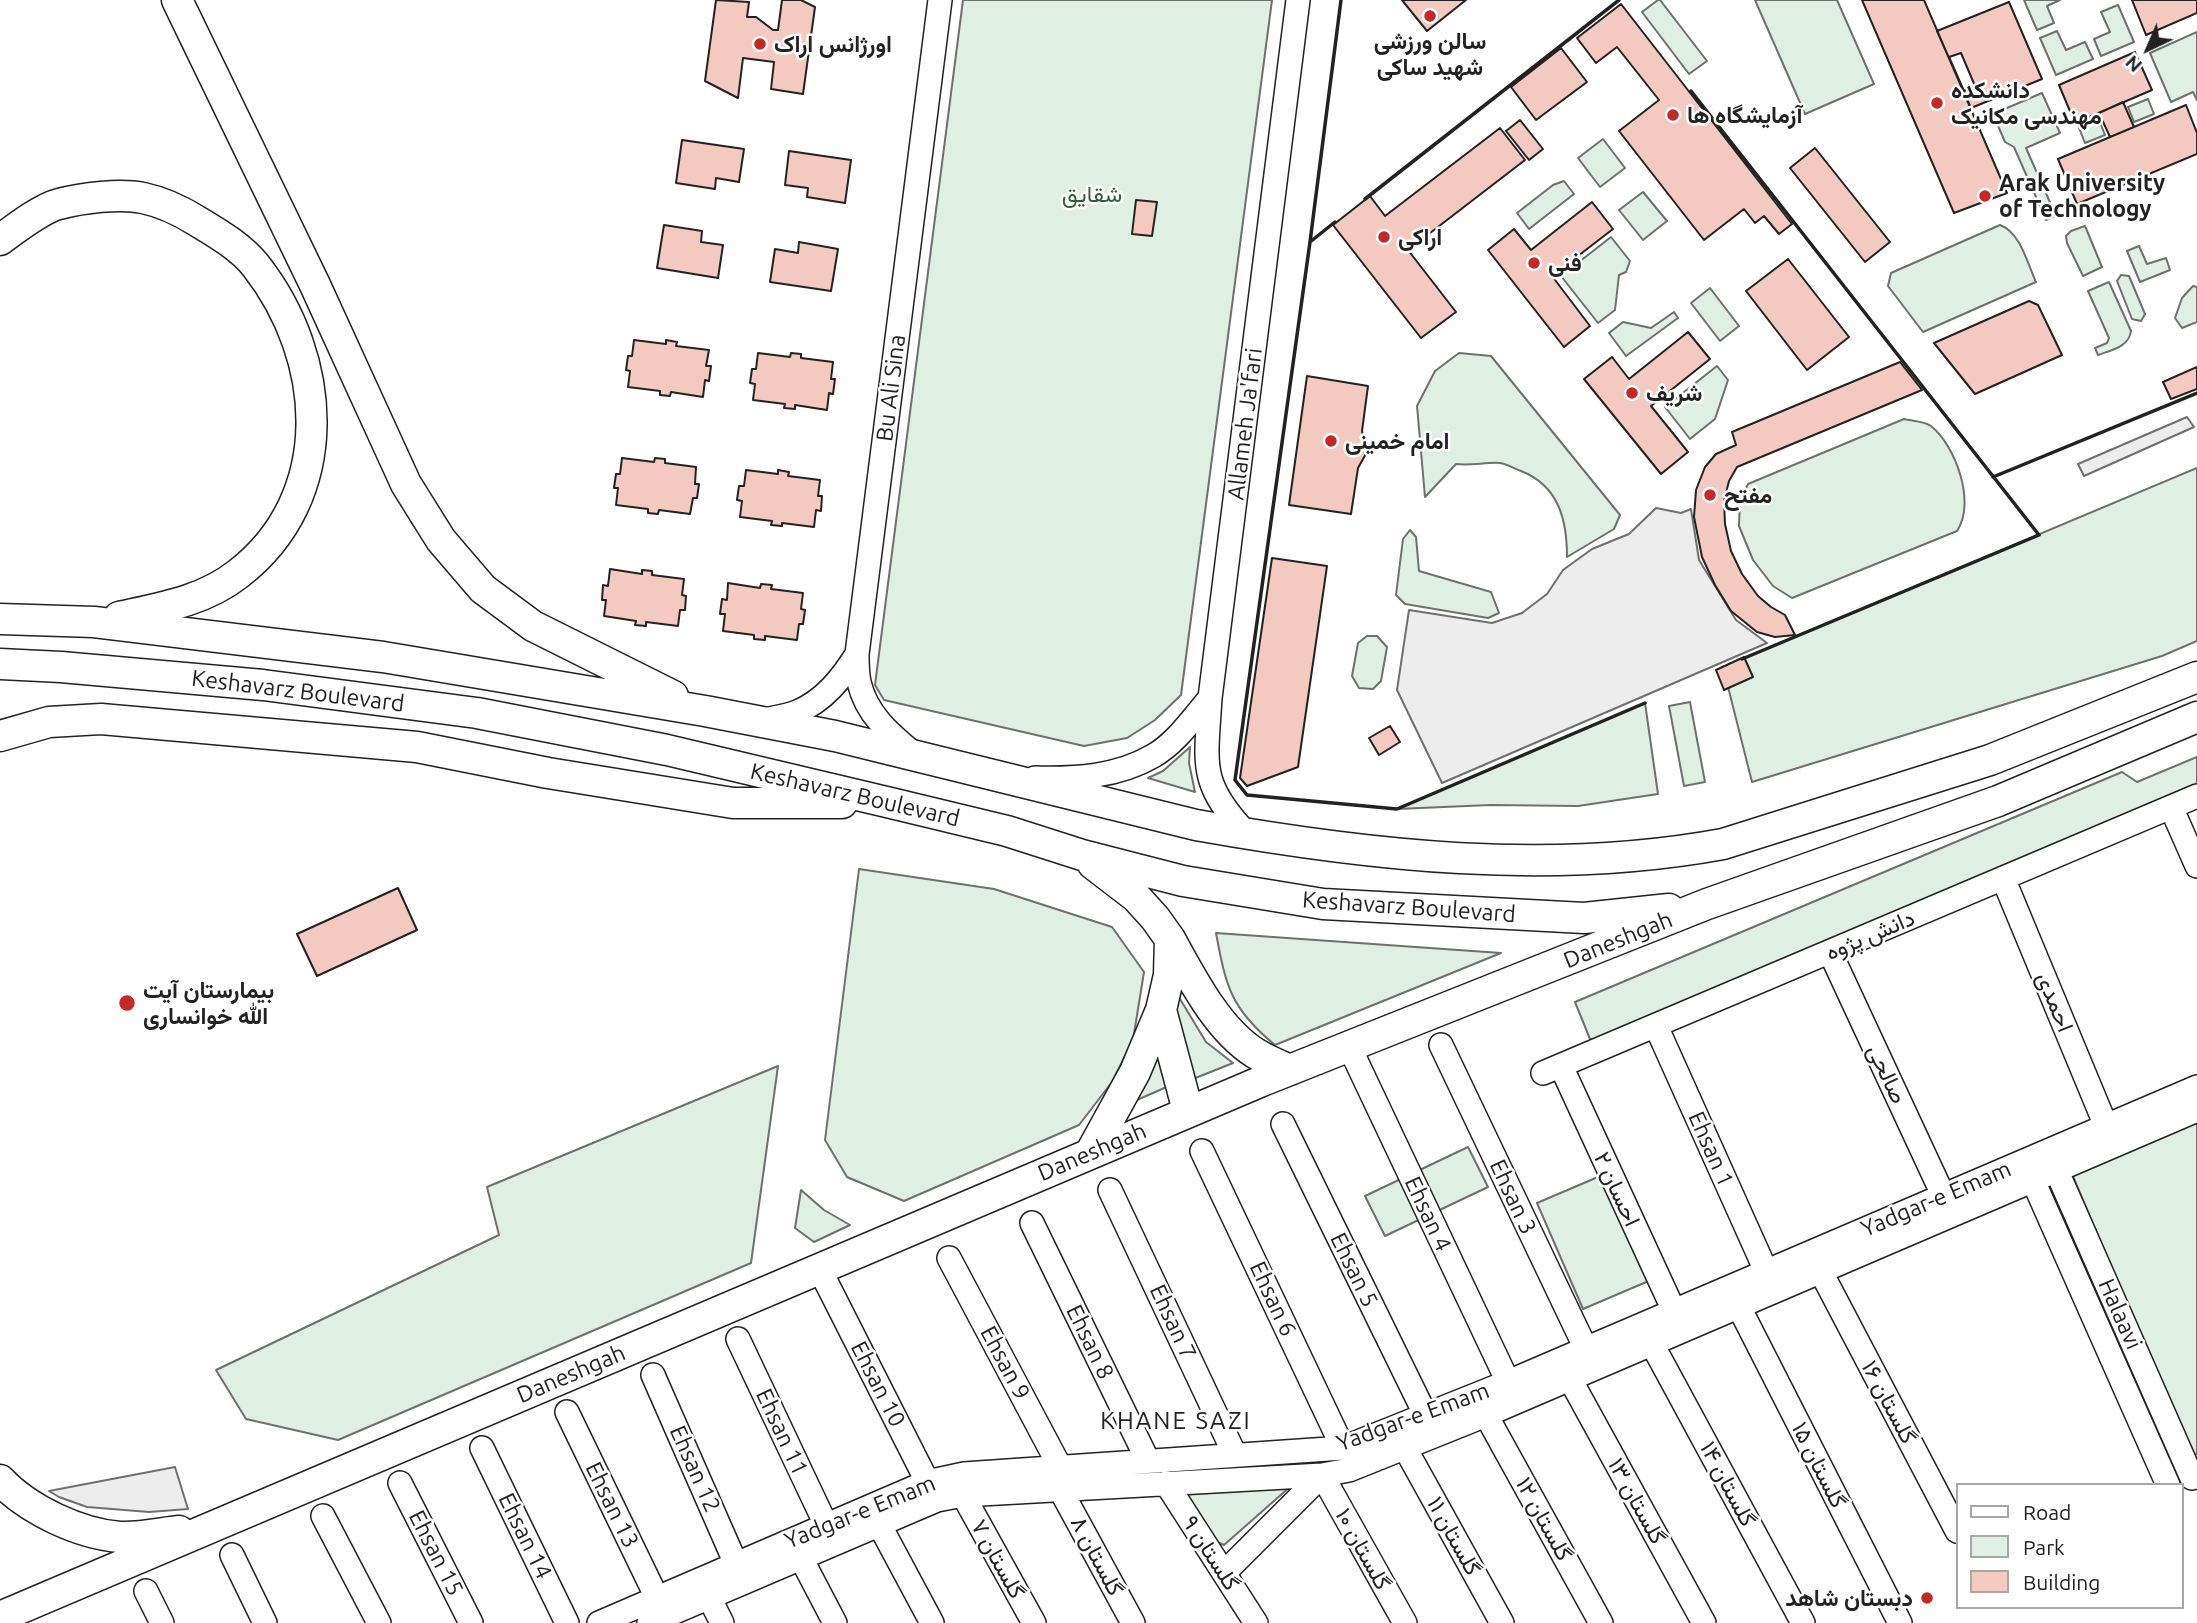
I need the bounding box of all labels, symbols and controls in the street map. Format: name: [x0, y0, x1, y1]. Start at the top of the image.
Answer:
marker: سالن ورزشی شهید ساکی: [1422, 8, 1438, 24]
north arrow: [2113, 14, 2183, 84]
place label: سالن ورزشی شهید ساکی: [1374, 27, 1486, 81]
place label: اورژانس اراک: [774, 30, 892, 58]
marker: اورژانس اراک: [752, 36, 768, 52]
text: N: [2121, 51, 2146, 77]
place label: دانشکده مهندسی مکانیک: [1951, 76, 2102, 130]
marker: دانشکده مهندسی مکانیک: [1929, 95, 1945, 111]
place label: آزمایشگاه ها: [1687, 101, 1802, 129]
marker: آزمایشگاه ها: [1665, 107, 1681, 123]
place label: Arak University of Technology: [1999, 169, 2165, 223]
park label: شقایق: [1062, 180, 1122, 208]
marker: Arak University of Technology: [1977, 188, 1993, 204]
place label: اراکی: [1398, 223, 1442, 251]
marker: اراکی: [1376, 229, 1392, 245]
place label: فنی: [1548, 249, 1582, 277]
marker: فنی: [1526, 255, 1542, 271]
street label: Bu Ali Sina: [871, 333, 911, 443]
street label: Allameh Ja'fari: [1222, 346, 1268, 502]
place label: شریف: [1646, 379, 1702, 407]
marker: شریف: [1624, 385, 1640, 401]
place label: امام خمینی: [1345, 427, 1449, 455]
marker: امام خمینی: [1323, 433, 1339, 449]
place label: مفتح: [1724, 481, 1772, 509]
marker: مفتح: [1702, 487, 1718, 503]
street label: Keshavarz Boulevard: [190, 664, 406, 718]
street label: Keshavarz Boulevard: [748, 757, 962, 833]
street label: Keshavarz Boulevard: [1301, 886, 1517, 928]
street label: دانش پژوه: [1821, 904, 1919, 966]
street label: Daneshgah: [1559, 906, 1677, 974]
street label: احمدی: [2031, 968, 2079, 1036]
place label: بیمارستان آیت الله خوانساری: [143, 976, 274, 1030]
marker: بیمارستان آیت الله خوانساری: [117, 993, 137, 1013]
street label: صالحی: [1861, 1040, 1913, 1108]
street label: Ehsan 1: [1682, 1107, 1740, 1191]
street label: Daneshgah: [1034, 1117, 1150, 1187]
street label: احسان ۲: [1588, 1147, 1646, 1231]
street label: Ehsan 3: [1484, 1155, 1542, 1239]
street label: Yadgar-e Emam: [1857, 1155, 2015, 1243]
street label: Ehsan 4: [1399, 1172, 1457, 1256]
street label: Ehsan 5: [1324, 1228, 1384, 1312]
street label: Ehsan 6: [1244, 1257, 1302, 1341]
street label: Halaavi: [2092, 1274, 2148, 1354]
street label: Ehsan 7: [1144, 1280, 1202, 1364]
street label: Ehsan 8: [1060, 1300, 1120, 1384]
street label: Ehsan 9: [974, 1322, 1036, 1404]
street label: Ehsan 10: [845, 1337, 911, 1431]
street label: Daneshgah: [513, 1339, 629, 1409]
street label: گلستان ۱۶: [1856, 1356, 1922, 1448]
street label: Yadgar-e Emam: [1333, 1377, 1493, 1457]
street label: Ehsan 11: [750, 1384, 814, 1480]
district label: KHANE SAZI: [1102, 1407, 1250, 1435]
street label: گلستان ۱۵: [1786, 1417, 1852, 1513]
street label: Ehsan 12: [664, 1421, 726, 1517]
street label: گلستان ۱۴: [1694, 1437, 1762, 1531]
street label: گلستان ۱۳: [1602, 1453, 1672, 1549]
street label: Ehsan 13: [579, 1458, 645, 1552]
street label: Yadgar-e Emam: [781, 1469, 939, 1555]
street label: گلستان ۱۲: [1510, 1472, 1578, 1566]
legend: [1955, 1483, 2183, 1609]
street label: Ehsan 14: [492, 1489, 558, 1583]
street label: گلستان ۱۱: [1421, 1492, 1487, 1580]
text: Road: [2023, 1500, 2071, 1524]
street label: گلستان ۱۰: [1329, 1503, 1397, 1595]
street label: Ehsan 15: [403, 1506, 469, 1600]
street label: گلستان ۹: [1177, 1510, 1245, 1596]
street label: گلستان ۸: [1065, 1511, 1129, 1601]
street label: گلستان ۷: [965, 1515, 1031, 1603]
text: Park: [2023, 1535, 2065, 1559]
text: Building: [2023, 1570, 2100, 1594]
place label: دبستان شاهد: [1785, 1584, 1913, 1612]
marker: دبستان شاهد: [1919, 1590, 1935, 1606]

